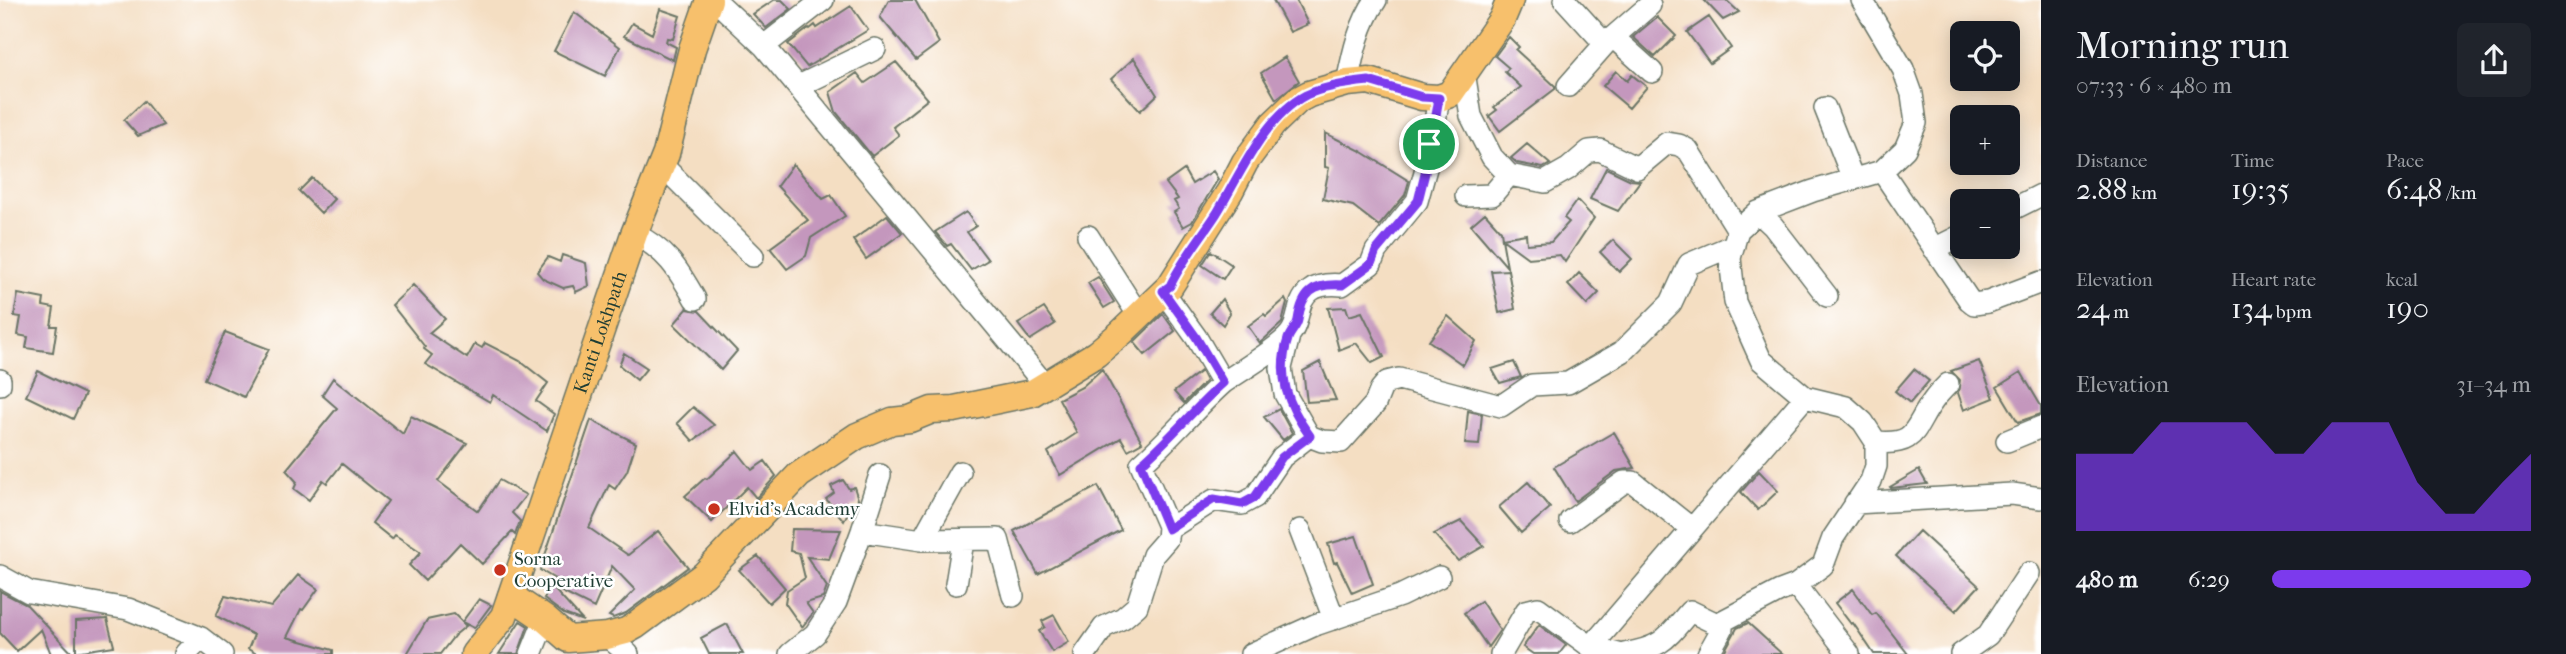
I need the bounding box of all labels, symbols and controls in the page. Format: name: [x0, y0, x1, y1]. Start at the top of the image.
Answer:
map controls: [1950, 21, 2020, 259]
button: locate: [1950, 21, 2020, 91]
text: Morning run: [2076, 23, 2289, 68]
button: share: [2457, 23, 2531, 97]
text: 07:33 · 6 × 480 m: [2076, 72, 2232, 99]
button: +: [1950, 105, 2020, 175]
pin: [1399, 114, 1459, 174]
icon: arrive: [1410, 125, 1448, 163]
text: Distance: [2076, 150, 2147, 172]
text: Time: [2231, 150, 2274, 172]
text: Pace: [2386, 150, 2424, 172]
text: 2.88: [2076, 172, 2127, 207]
text: 19:35: [2231, 172, 2290, 207]
text: 6:48: [2386, 172, 2442, 207]
text: km: [2127, 182, 2157, 204]
text: /km: [2442, 182, 2477, 204]
button: −: [1950, 189, 2020, 259]
street label: Kanti Lokhpath: [569, 268, 632, 397]
text: Elevation: [2076, 269, 2153, 291]
text: Heart rate: [2231, 269, 2316, 291]
text: kcal: [2386, 269, 2418, 291]
text: 24: [2076, 291, 2109, 326]
text: 134: [2231, 291, 2272, 326]
text: 190: [2386, 291, 2429, 326]
text: m: [2109, 301, 2129, 323]
text: bpm: [2272, 301, 2312, 323]
text: Elevation: [2076, 371, 2169, 398]
text: 31–34 m: [2456, 371, 2531, 398]
place label: Elvid's Academy: [728, 498, 860, 520]
marker: Elvid's Academy: [706, 501, 722, 517]
place label: Sorna Cooperative: [514, 548, 613, 592]
marker: Sorna Cooperative: [492, 562, 508, 578]
text: 480 m: [2076, 566, 2138, 593]
text: 6:29: [2188, 566, 2230, 593]

